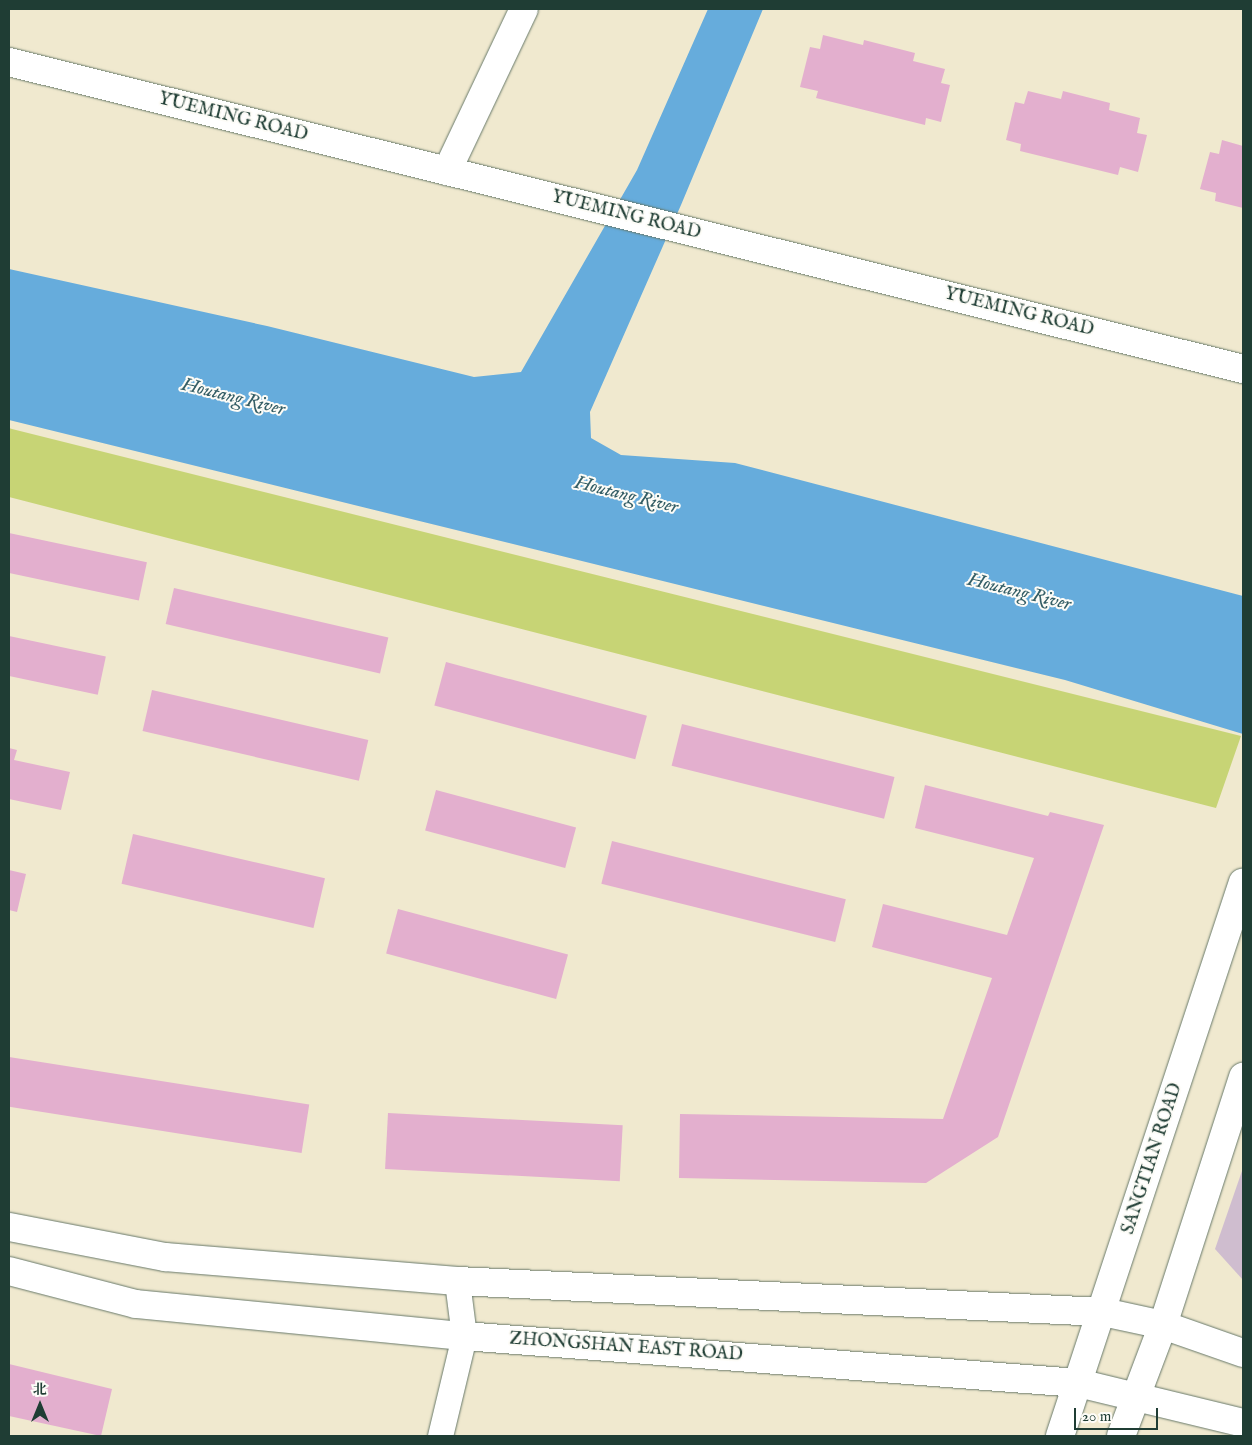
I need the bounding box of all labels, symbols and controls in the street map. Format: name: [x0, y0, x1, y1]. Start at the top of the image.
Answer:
street label: YUEMING ROAD: [156, 89, 310, 147]
street label: YUEMING ROAD: [549, 187, 703, 245]
street label: YUEMING ROAD: [942, 284, 1096, 342]
water label: Houtang River: [179, 374, 287, 422]
water label: Houtang River: [572, 472, 680, 520]
water label: Houtang River: [965, 569, 1073, 617]
street label: SANGTIAN ROAD: [1118, 1081, 1188, 1237]
street label: ZHONGSHAN EAST ROAD: [509, 1329, 743, 1367]
north arrow: [15, 1380, 65, 1430]
text: 北: [33, 1381, 47, 1399]
scale bar: [1077, 1398, 1161, 1430]
text: 20 m: [1082, 1407, 1111, 1426]

